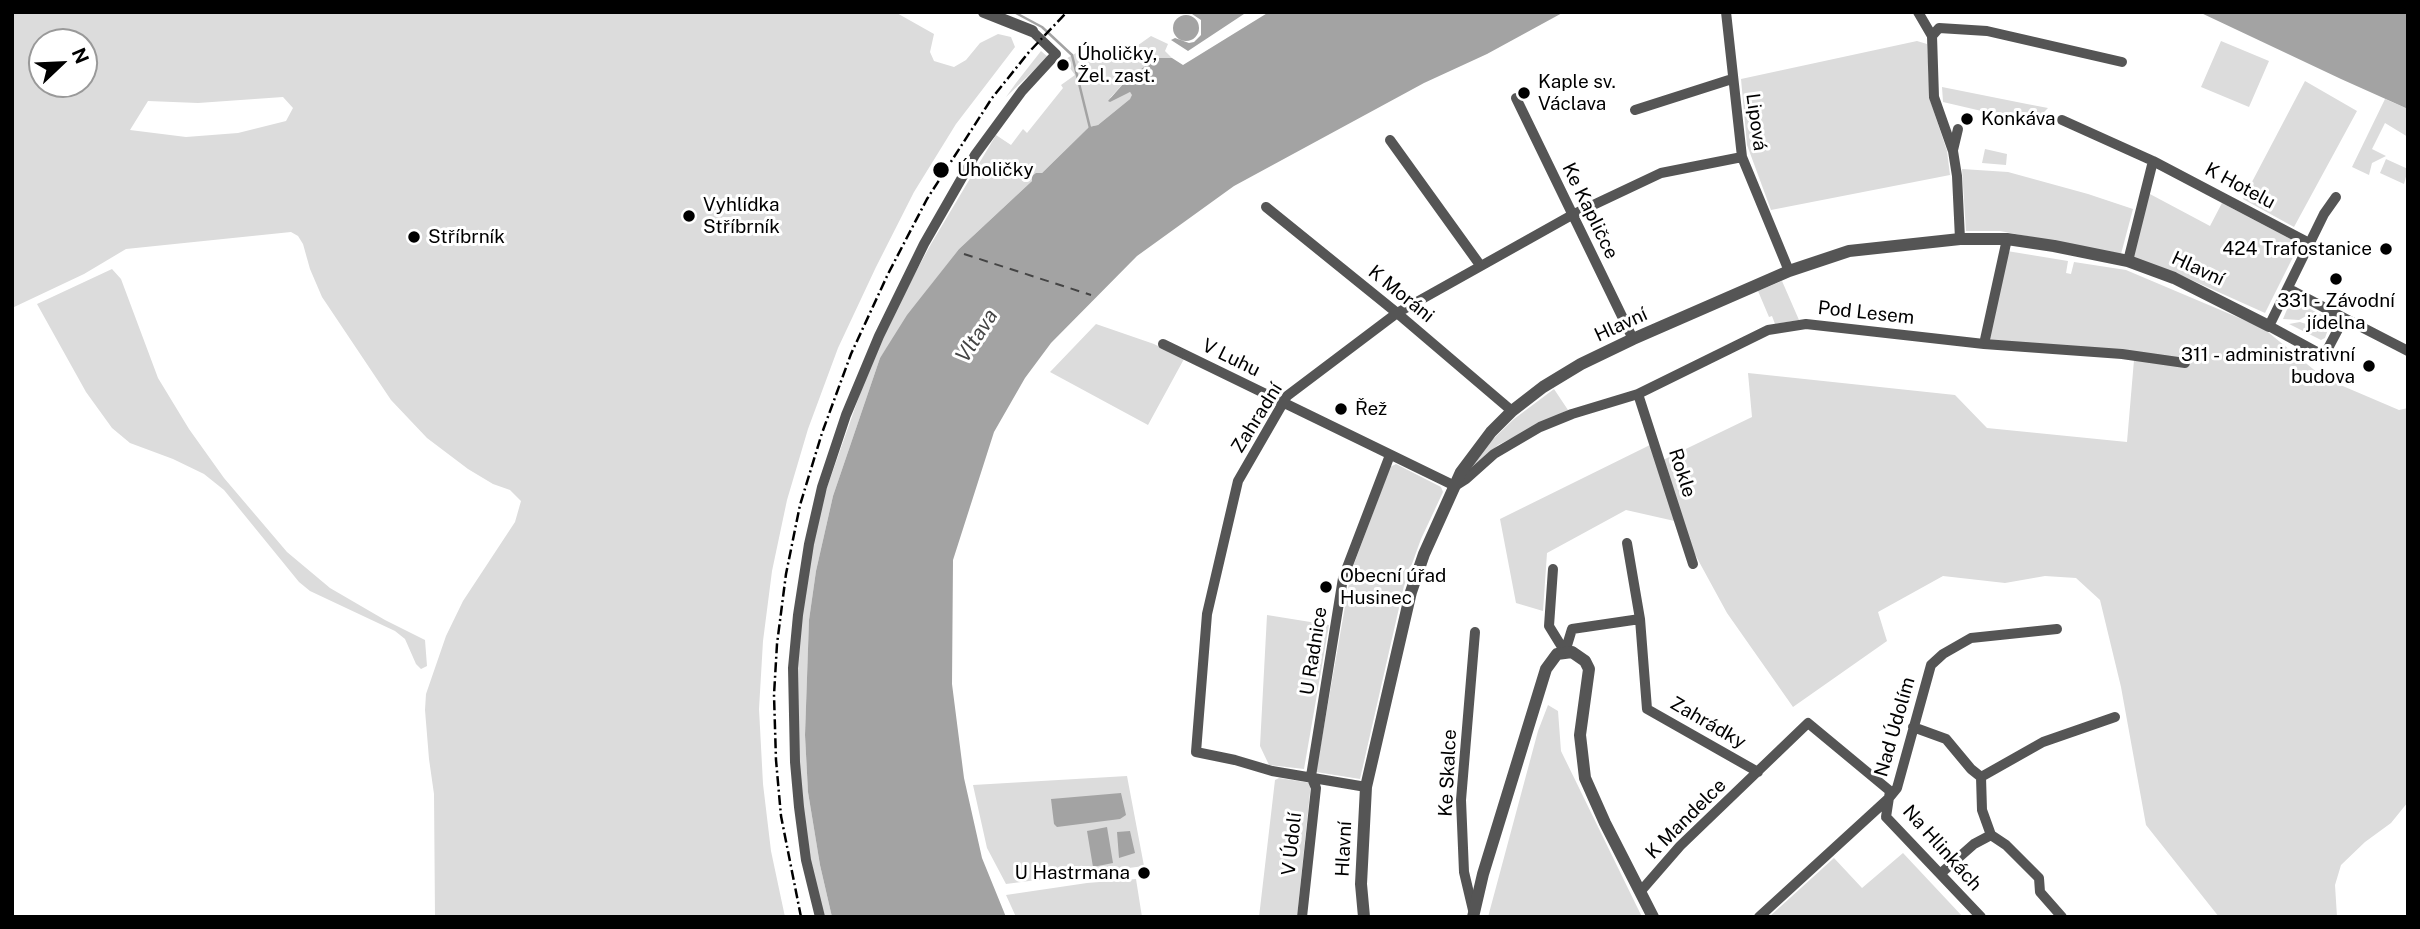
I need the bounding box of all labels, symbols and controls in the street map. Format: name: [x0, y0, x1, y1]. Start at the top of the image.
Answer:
north arrow: [28, 28, 98, 98]
place label: Úholičky, Žel. zast.: [1077, 43, 1157, 87]
text: N: [67, 44, 94, 67]
marker: Úholičky, Žel. zast.: [1055, 57, 1071, 73]
place label: Kaple sv. Václava: [1538, 71, 1616, 115]
marker: Kaple sv. Václava: [1516, 85, 1532, 101]
street label: Lipová: [1741, 92, 1771, 152]
place label: Konkáva: [1981, 108, 2056, 130]
marker: Konkáva: [1959, 111, 1975, 127]
street label: K Hotelu: [2201, 158, 2279, 214]
place label: Úholičky: [957, 159, 1034, 181]
street label: Ke Kapličce: [1557, 159, 1623, 263]
marker: Úholičky: [931, 160, 951, 180]
place label: Vyhlídka Stříbrník: [703, 194, 780, 238]
marker: Vyhlídka Stříbrník: [681, 208, 697, 224]
place label: Stříbrník: [428, 226, 505, 248]
marker: Stříbrník: [406, 229, 422, 245]
place label: 424 Trafostanice: [2222, 238, 2372, 260]
marker: 424 Trafostanice: [2378, 241, 2394, 257]
street label: Hlavní: [2168, 247, 2228, 291]
street label: K Moráni: [1363, 261, 1439, 327]
marker: 331 - Závodní jídelna: [2328, 271, 2344, 287]
place label: 331 - Závodní jídelna: [2277, 290, 2395, 334]
street label: Pod Lesem: [1817, 297, 1915, 329]
street label: Hlavní: [1591, 303, 1651, 347]
water label: Vltava: [950, 305, 1004, 367]
street label: V Luhu: [1198, 334, 1264, 382]
place label: 311 - administrativní budova: [2181, 344, 2355, 388]
marker: 311 - administrativní budova: [2361, 358, 2377, 374]
street label: Zahradní: [1227, 379, 1287, 457]
place label: Řež: [1355, 398, 1387, 420]
marker: Řež: [1333, 401, 1349, 417]
street label: Rokle: [1663, 446, 1701, 500]
place label: Obecní úřad Husinec: [1340, 565, 1446, 609]
marker: Obecní úřad Husinec: [1318, 579, 1334, 595]
street label: U Radnice: [1296, 605, 1332, 697]
street label: Nad Údolím: [1870, 674, 1920, 780]
street label: Zahrádky: [1666, 692, 1750, 754]
street label: Ke Skalce: [1434, 729, 1462, 817]
street label: K Mandelce: [1641, 774, 1731, 864]
street label: Na Hlinkách: [1898, 800, 1986, 896]
street label: V Údolí: [1277, 811, 1307, 877]
street label: Hlavní: [1331, 821, 1357, 877]
place label: U Hastrmana: [1015, 862, 1130, 884]
marker: U Hastrmana: [1136, 865, 1152, 881]

